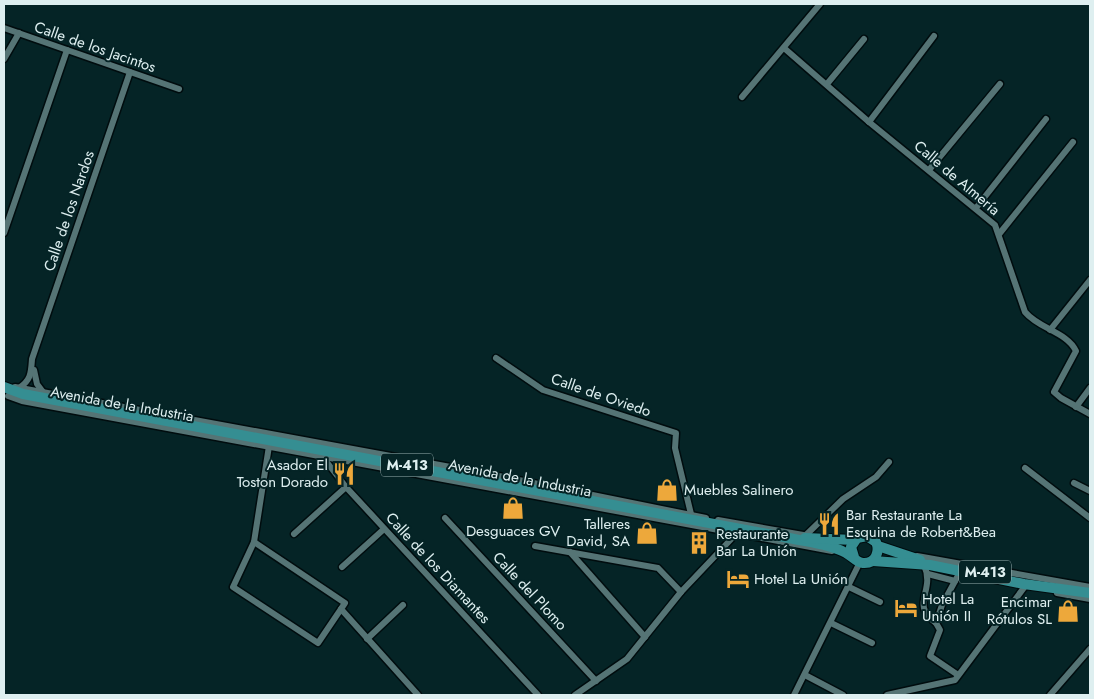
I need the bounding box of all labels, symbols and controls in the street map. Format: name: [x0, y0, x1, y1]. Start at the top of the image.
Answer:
street label: Calle de los Jacintos: [31, 16, 159, 78]
street label: Calle de Almería: [909, 135, 1005, 221]
street label: Calle de los Nardos: [38, 148, 100, 274]
street label: Calle de Oviedo: [548, 368, 654, 422]
street label: Avenida de la Industria: [49, 381, 195, 427]
street label: Avenida de la Industria: [447, 453, 593, 503]
place label: Asador El Toston Dorado: [237, 454, 328, 493]
road number: M-413: [381, 454, 433, 476]
restaurant icon: Asador El Toston Dorado: [331, 461, 357, 487]
shop icon: Muebles Salinero: [654, 477, 680, 503]
place label: Muebles Salinero: [684, 479, 794, 501]
shop icon: Desguaces GV: [500, 495, 526, 521]
place label: Bar Restaurante La Esquina de Robert&Bea: [846, 504, 996, 543]
street label: Calle de los Diamantes: [380, 507, 496, 629]
restaurant icon: Bar Restaurante La Esquina de Robert&Bea: [816, 511, 842, 537]
place label: Talleres David, SA: [566, 513, 630, 552]
place label: Desguaces GV: [466, 520, 560, 542]
shop icon: Talleres David, SA: [634, 520, 660, 546]
place label: Restaurante Bar La Unión: [716, 523, 797, 562]
building icon: Restaurante Bar La Unión: [686, 530, 712, 556]
street label: Calle del Plomo: [488, 547, 572, 635]
road number: M-413: [959, 560, 1011, 584]
hotel icon: Hotel La Unión: [725, 566, 751, 592]
place label: Hotel La Unión: [754, 568, 848, 590]
place label: Hotel La Unión II: [922, 588, 974, 627]
place label: Encimar Rótulos SL: [987, 591, 1053, 630]
hotel icon: Hotel La Unión II: [893, 595, 919, 621]
shop icon: Encimar Rótulos SL: [1055, 598, 1081, 624]

